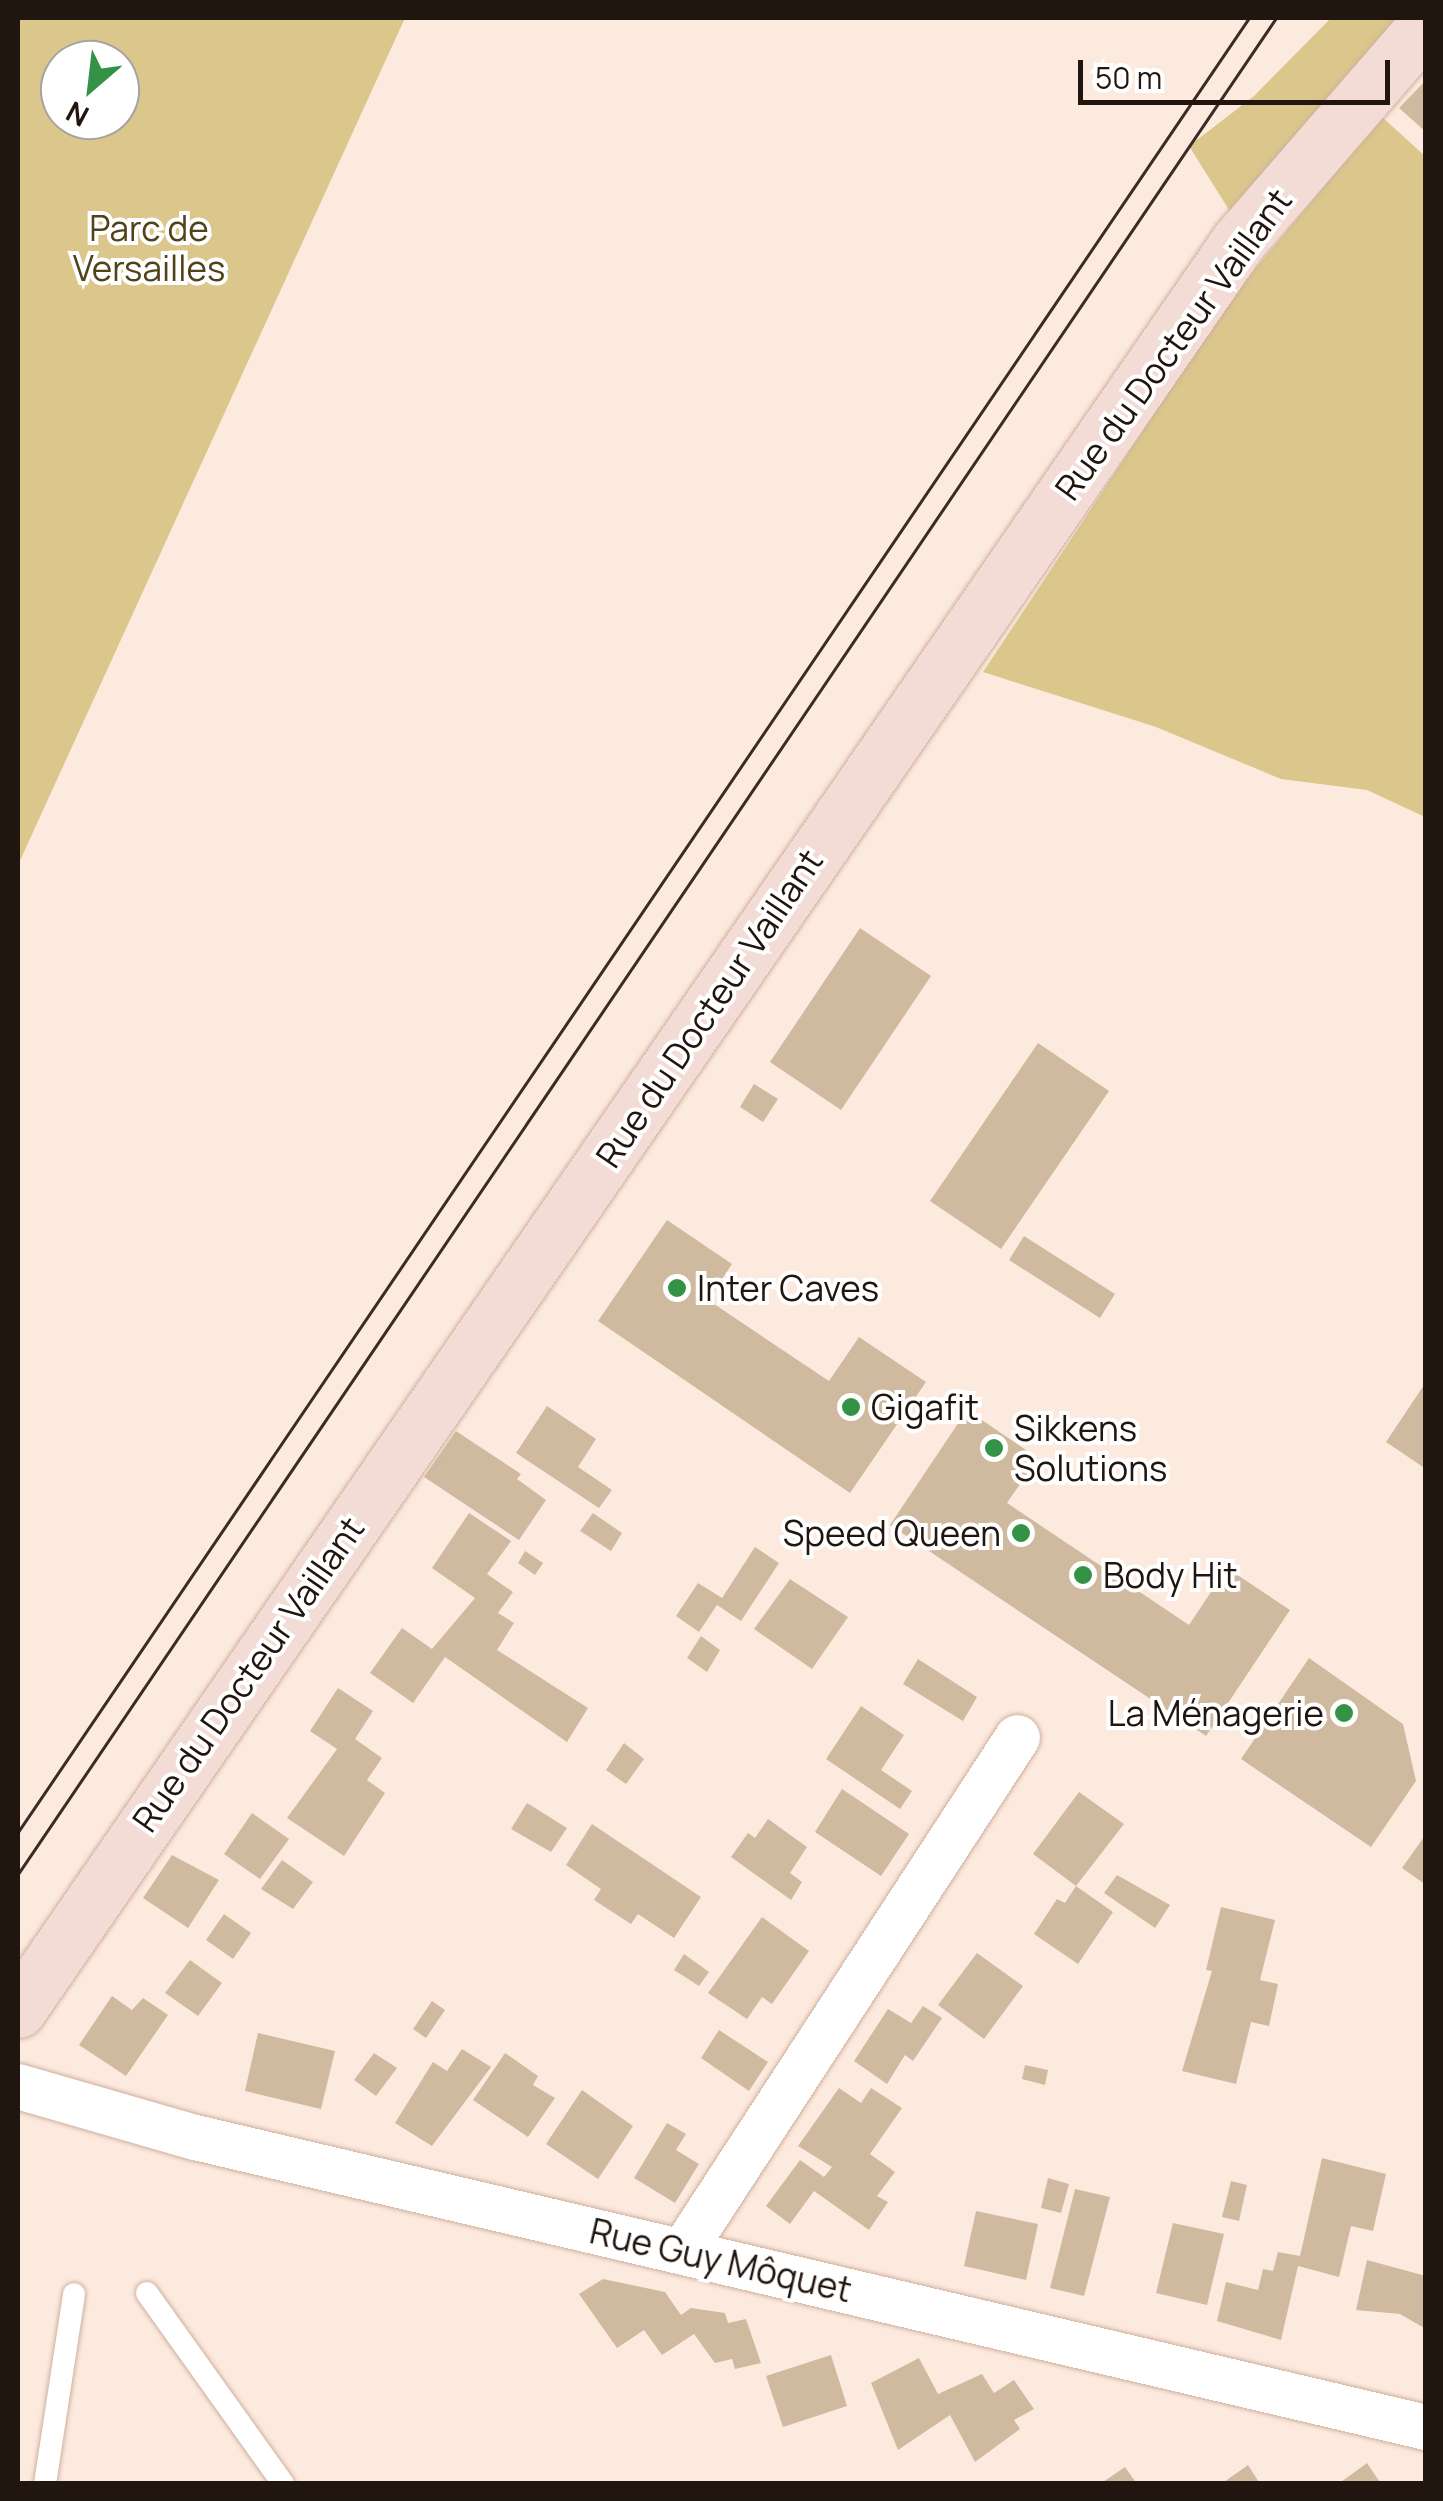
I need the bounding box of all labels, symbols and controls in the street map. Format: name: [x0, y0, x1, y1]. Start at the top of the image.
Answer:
north arrow: [40, 40, 140, 140]
scale bar: [1083, 40, 1396, 102]
text: 50 m: [1095, 57, 1162, 98]
text: N: [59, 93, 95, 136]
street label: Rue du Docteur Vaillant: [1046, 180, 1300, 508]
park label: Parc de Versailles: [73, 207, 225, 289]
street label: Rue du Docteur Vaillant: [587, 841, 831, 1175]
place label: Inter Caves: [697, 1267, 879, 1309]
marker: Inter Caves: [666, 1277, 688, 1299]
place label: Gigafit: [871, 1386, 979, 1428]
marker: Gigafit: [840, 1396, 862, 1418]
place label: Sikkens Solutions: [1014, 1407, 1167, 1489]
marker: Sikkens Solutions: [983, 1437, 1005, 1459]
street label: Rue du Docteur Vaillant: [123, 1509, 373, 1839]
place label: Speed Queen: [783, 1512, 1001, 1554]
marker: Speed Queen: [1010, 1522, 1032, 1544]
place label: Body Hit: [1103, 1554, 1238, 1596]
marker: Body Hit: [1072, 1564, 1094, 1586]
place label: La Ménagerie: [1108, 1692, 1324, 1734]
marker: La Ménagerie: [1333, 1702, 1355, 1724]
street label: Rue Guy Môquet: [586, 2209, 856, 2311]

